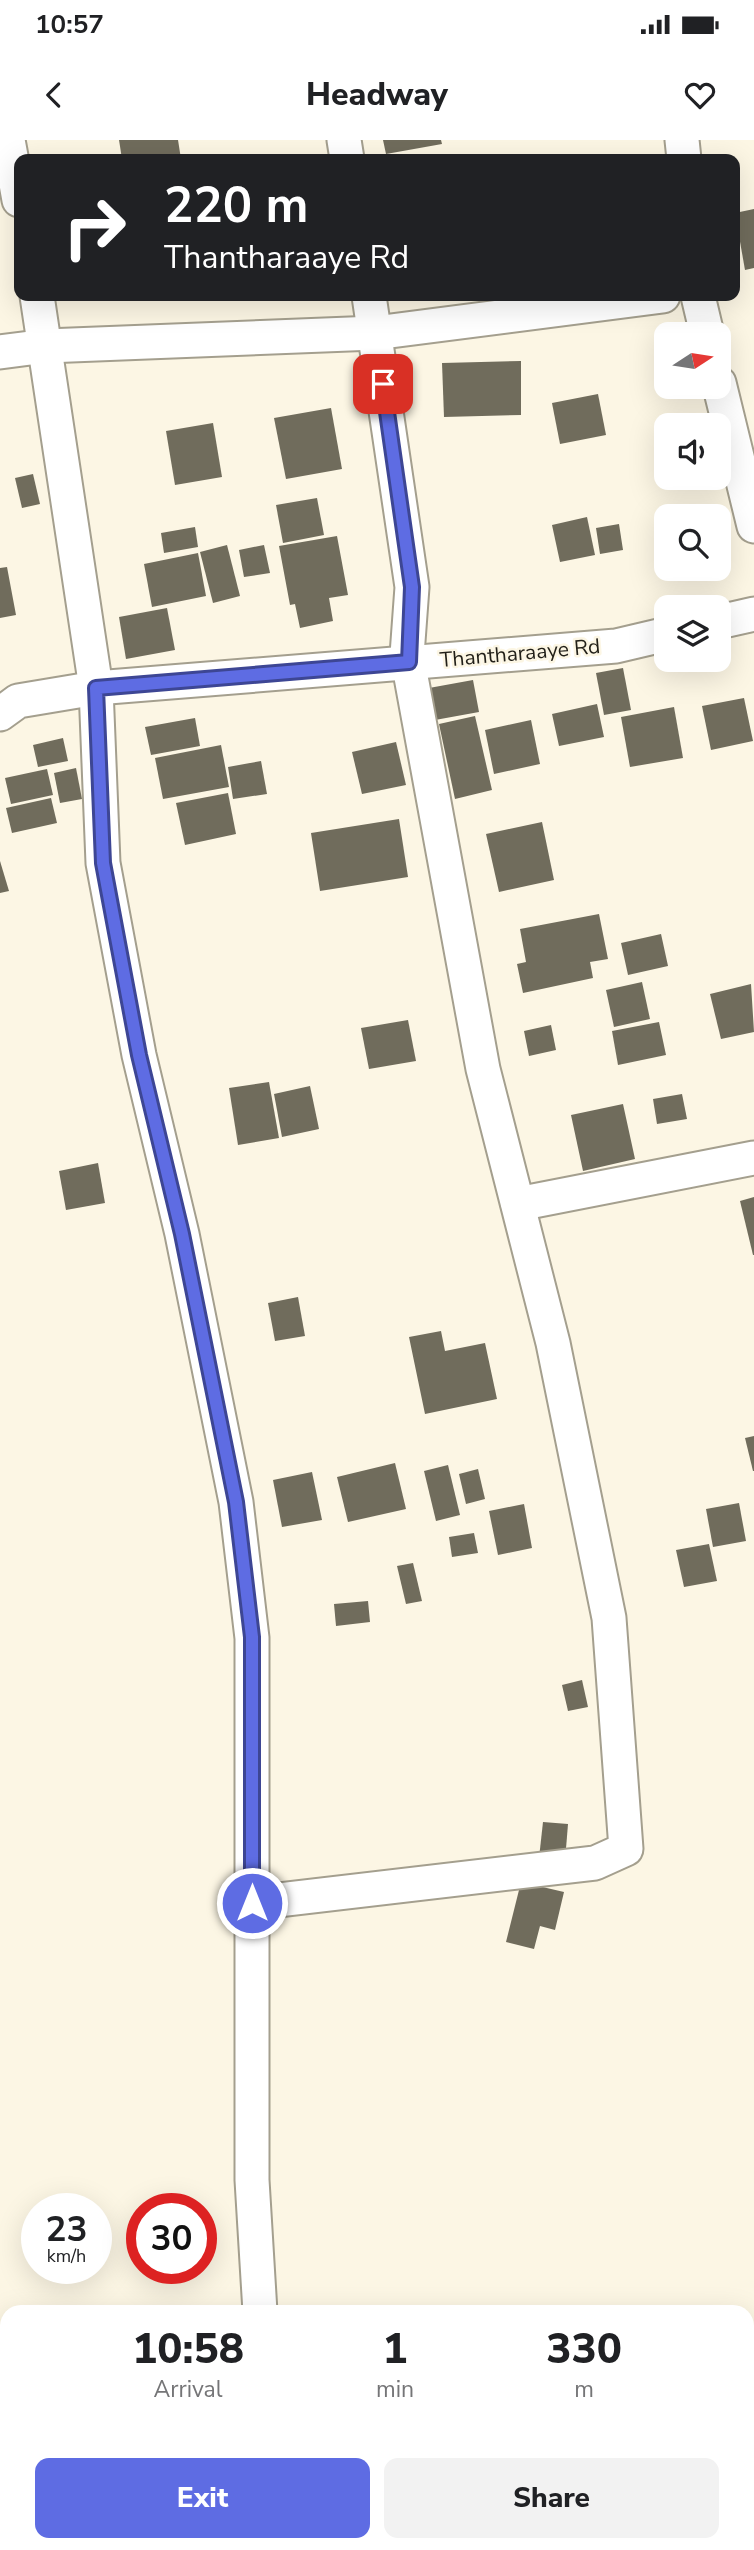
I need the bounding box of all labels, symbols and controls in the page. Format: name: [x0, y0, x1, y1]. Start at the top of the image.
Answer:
text: 10:57: [35, 7, 104, 42]
text: Headway: [306, 73, 448, 116]
icon: back: [35, 76, 73, 114]
icon: heart: [681, 76, 719, 114]
text: 220 m: [164, 172, 308, 239]
icon: right: [49, 182, 140, 273]
text: Thantharaaye Rd: [164, 236, 409, 279]
north arrow: [654, 322, 732, 399]
map controls: [654, 322, 731, 672]
pin: [353, 354, 413, 414]
icon: arrive: [364, 365, 402, 403]
button: sound: [654, 413, 731, 490]
button: search: [654, 504, 731, 581]
button: layers: [654, 595, 731, 672]
street label: Thantharaaye Rd: [439, 632, 601, 674]
position arrow: [215, 1866, 289, 1940]
speed limit sign: 30: [126, 2193, 217, 2284]
text: 23: [45, 2206, 88, 2253]
text: km/h: [47, 2244, 86, 2268]
text: 10:58: [132, 2321, 244, 2378]
text: 1: [382, 2321, 408, 2378]
text: 330: [546, 2321, 622, 2378]
text: Arrival: [153, 2374, 223, 2405]
text: min: [376, 2374, 414, 2405]
text: m: [574, 2374, 594, 2405]
button: Exit: [35, 2458, 370, 2538]
button: Share: [384, 2458, 719, 2538]

